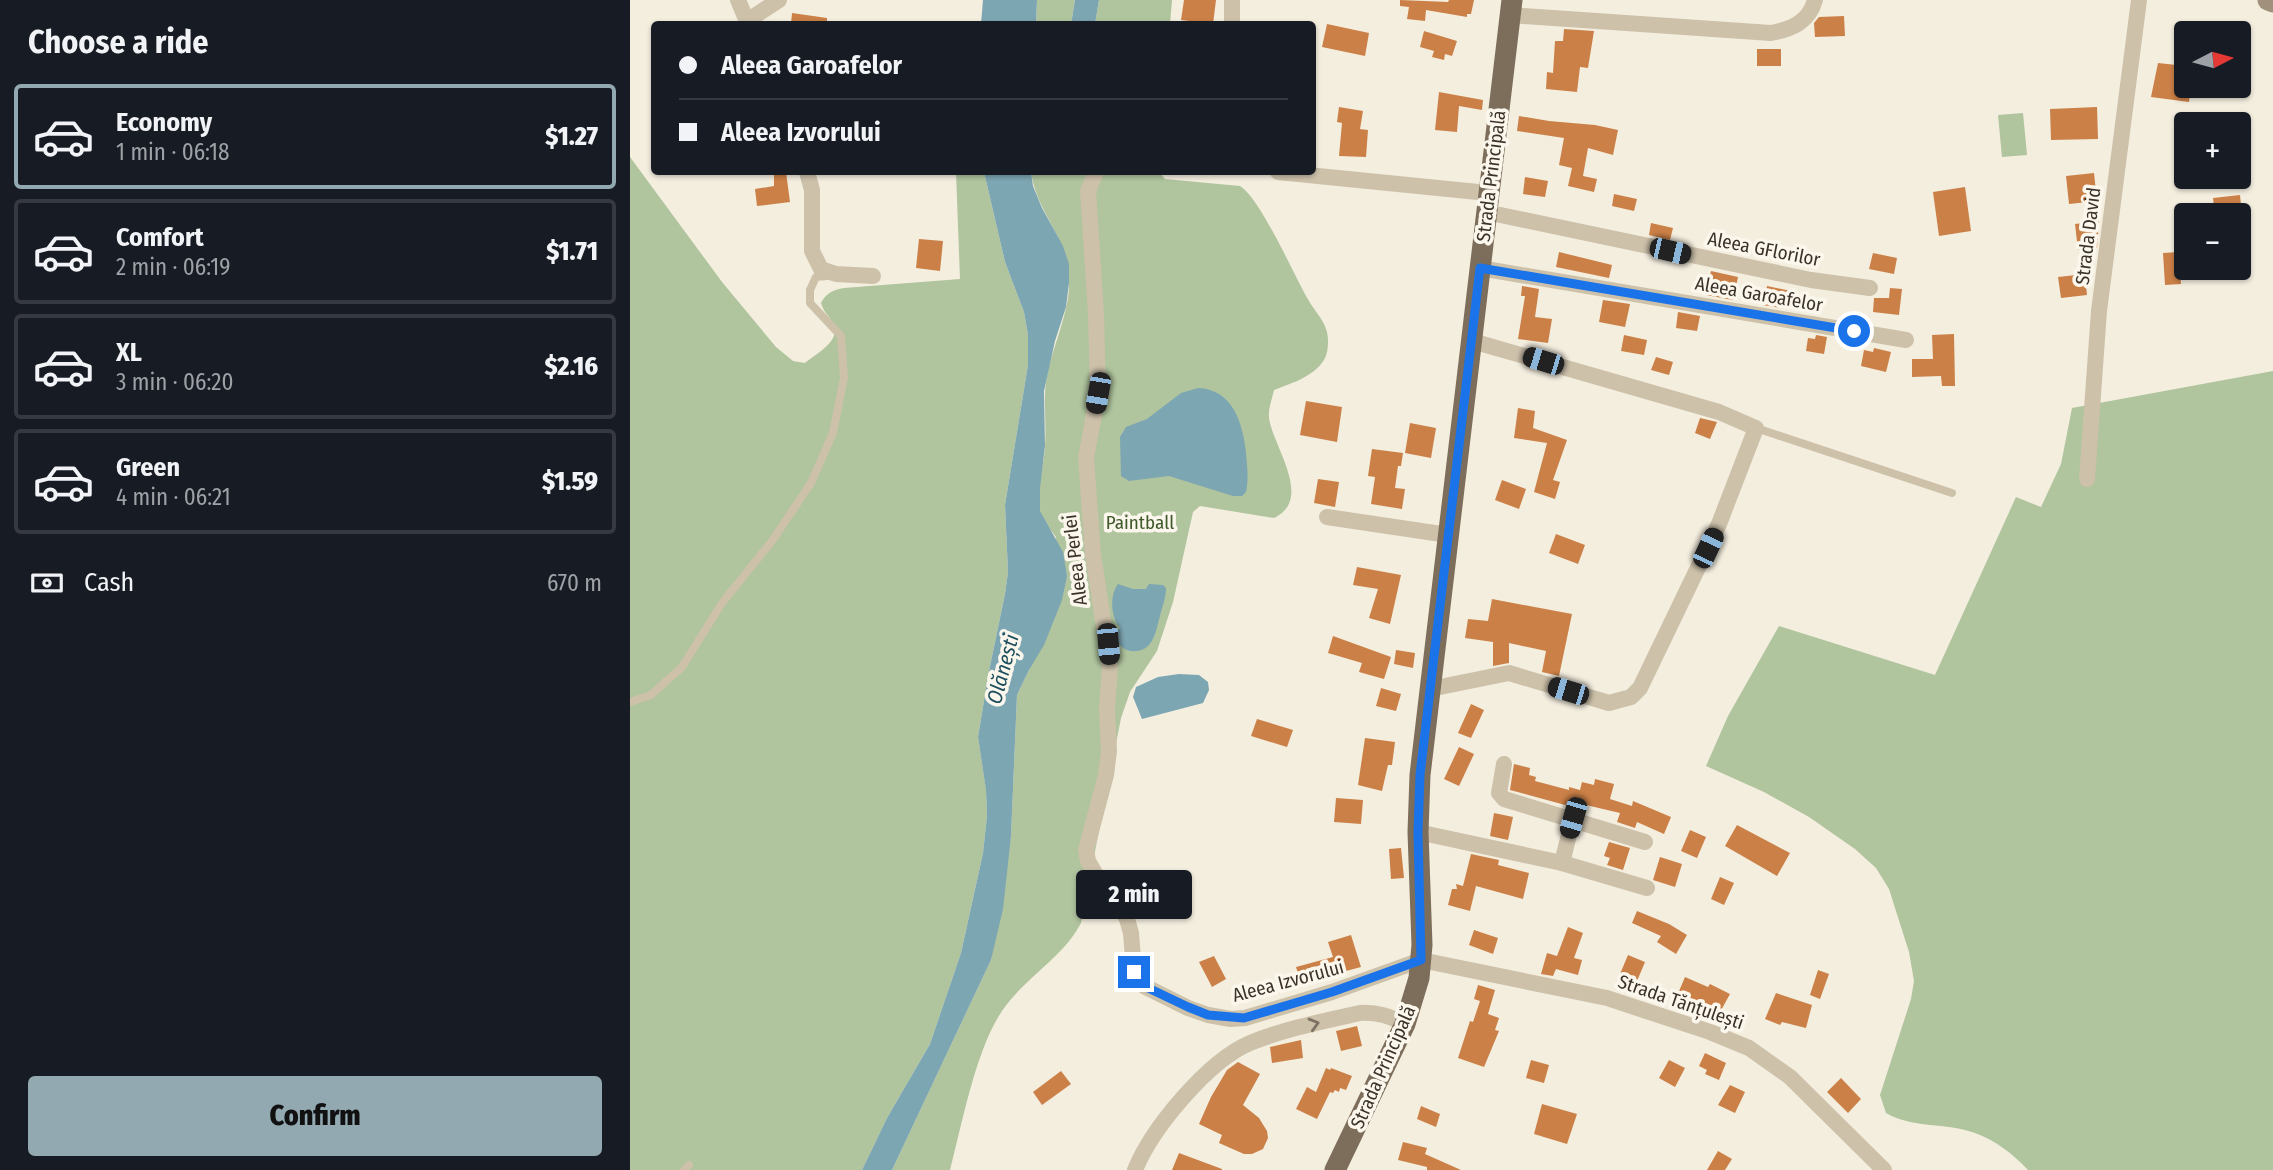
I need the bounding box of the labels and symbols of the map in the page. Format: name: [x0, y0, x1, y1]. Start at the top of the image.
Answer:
north arrow: [2174, 21, 2250, 98]
street label: Strada Principală: [1472, 109, 1510, 243]
street label: Strada David: [2071, 186, 2105, 286]
street label: Aleea GFlorilor: [1706, 227, 1823, 271]
car: [1648, 236, 1693, 266]
street label: Aleea Garoafelor: [1693, 271, 1825, 317]
route start: [1838, 315, 1870, 347]
car: [1520, 345, 1567, 377]
car: [1085, 370, 1112, 416]
park label: Paintball: [1106, 511, 1174, 534]
street label: Aleea Perlei: [1058, 513, 1092, 607]
car: [1690, 525, 1727, 571]
car: [1096, 622, 1121, 666]
water label: Olănești: [981, 631, 1025, 707]
car: [1545, 675, 1592, 707]
car: [1558, 795, 1589, 841]
callout: 2 min: [1076, 870, 1192, 920]
street label: Aleea Izvorului: [1230, 955, 1346, 1007]
route end: [1118, 956, 1150, 988]
street label: Strada Tănțulești: [1615, 970, 1747, 1034]
street label: Strada Principală: [1346, 1002, 1420, 1132]
one-way arrow: [1308, 1018, 1320, 1033]

